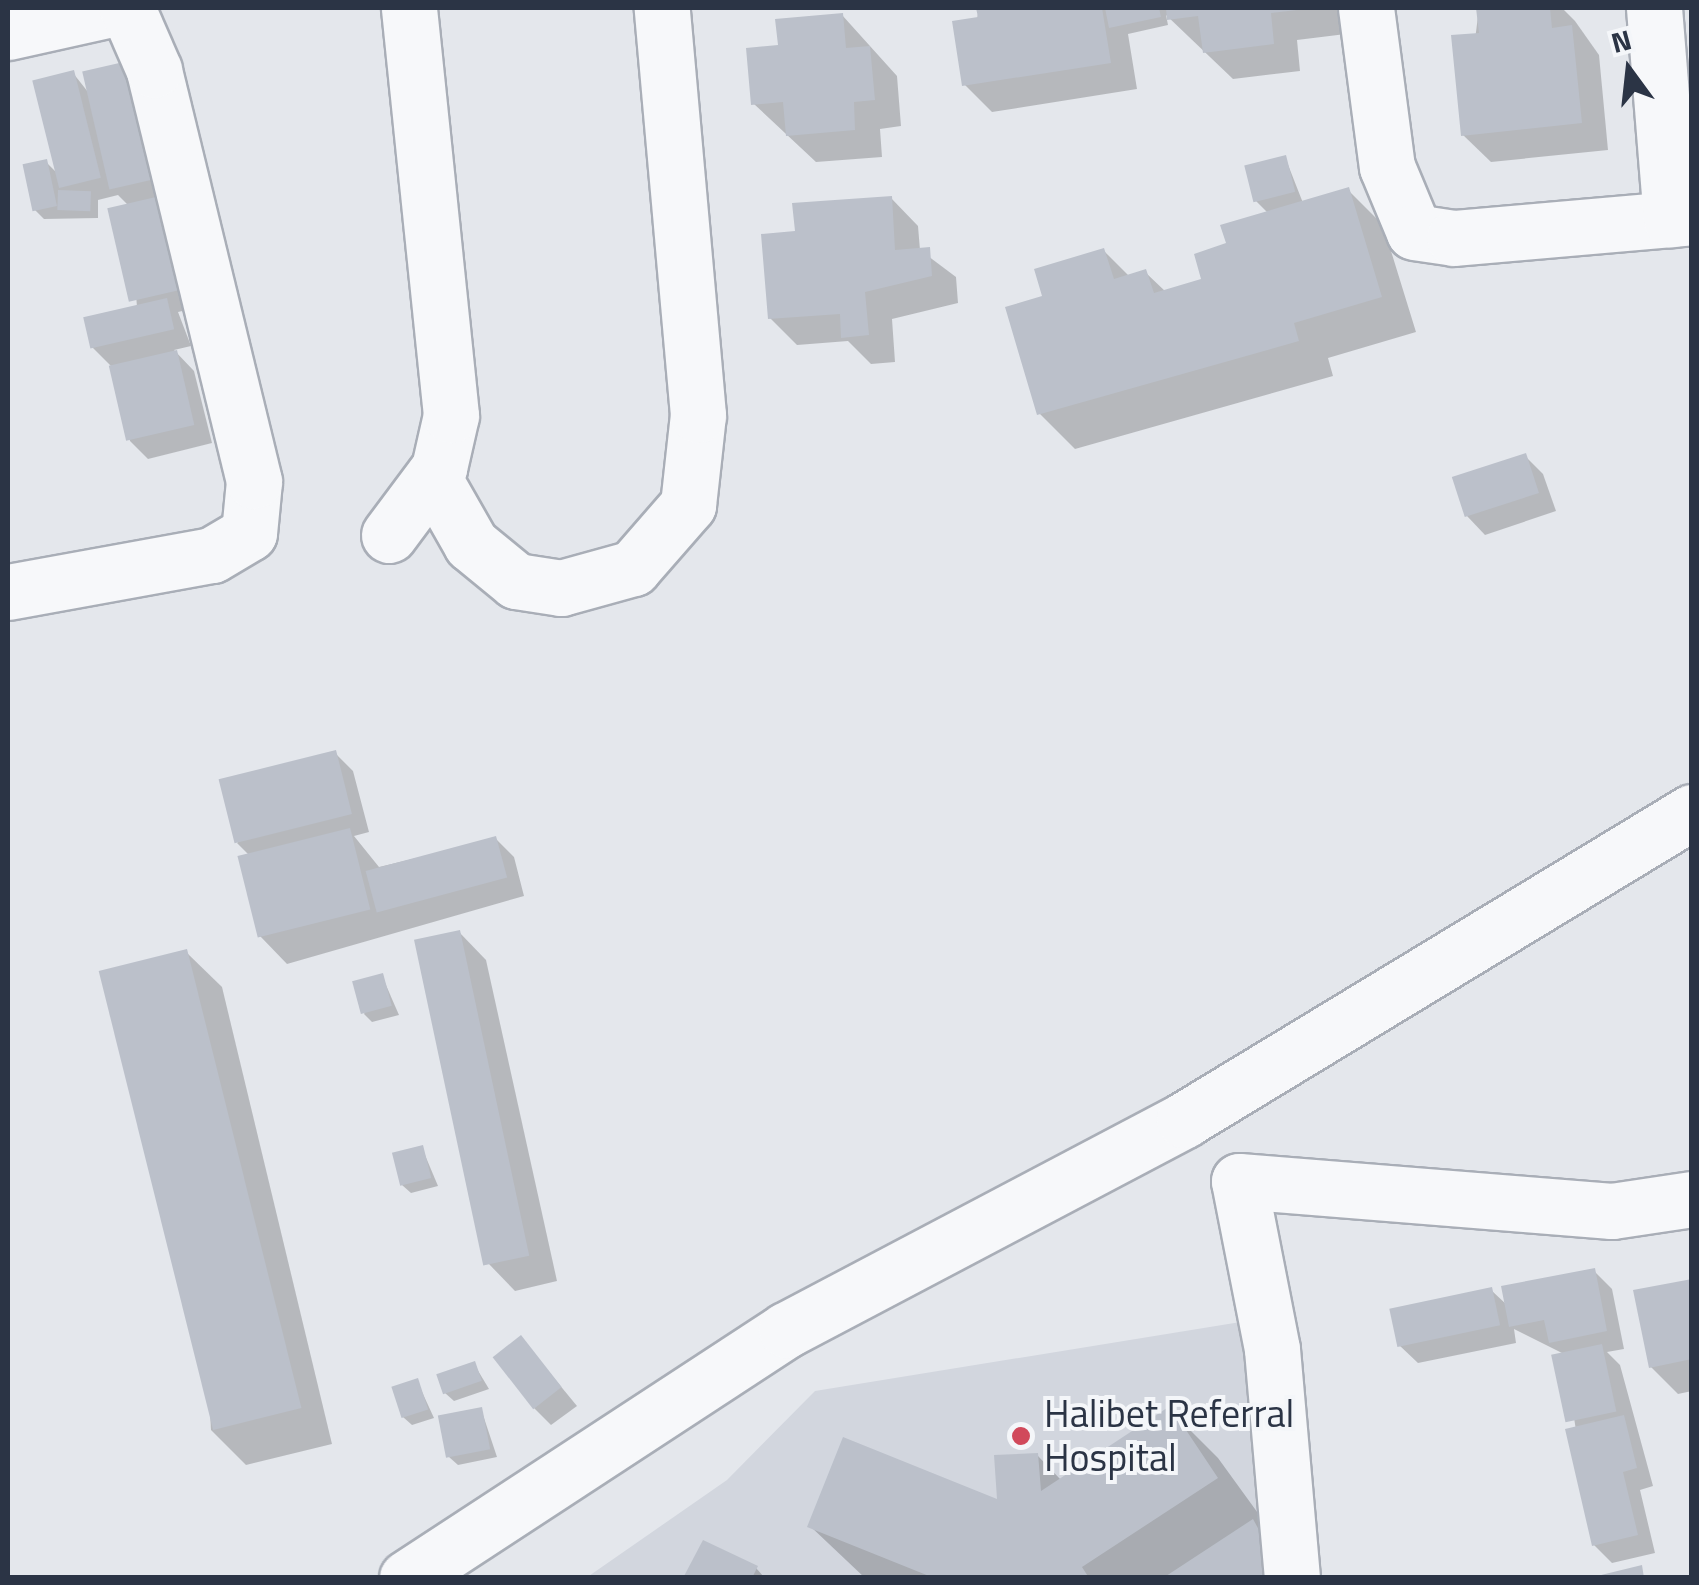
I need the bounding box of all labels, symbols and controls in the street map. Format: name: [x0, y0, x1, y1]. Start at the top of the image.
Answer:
text: N: [1606, 17, 1636, 64]
north arrow: [1579, 20, 1679, 120]
place label: Halibet Referral Hospital: [1044, 1391, 1294, 1480]
marker: Halibet Referral Hospital: [1008, 1423, 1034, 1449]

